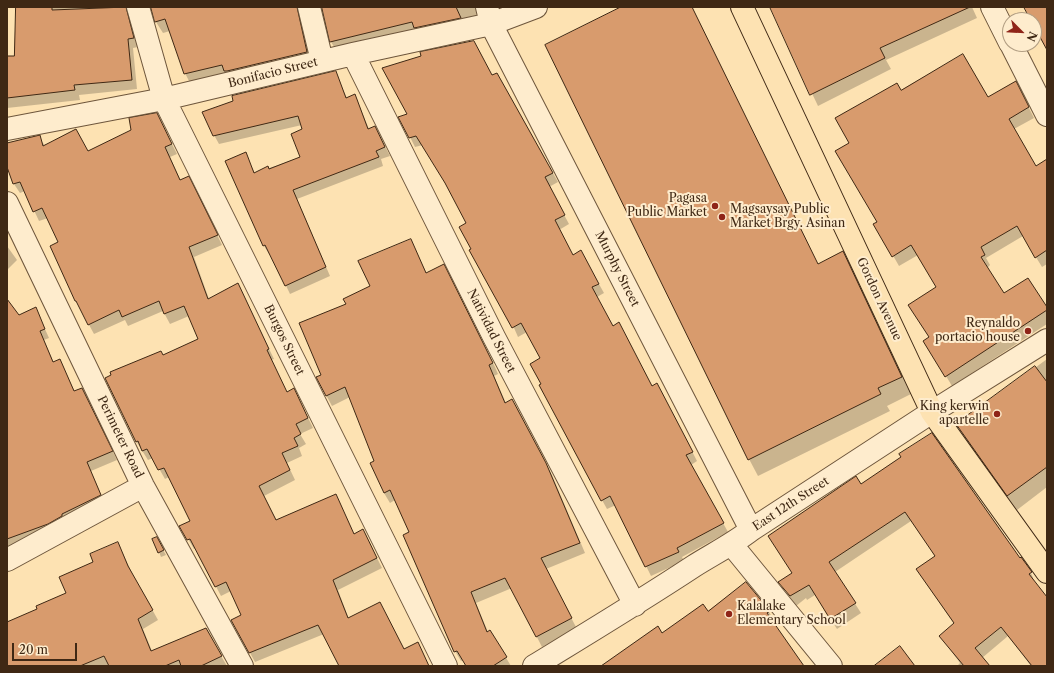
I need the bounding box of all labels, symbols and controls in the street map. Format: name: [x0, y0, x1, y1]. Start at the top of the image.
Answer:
north arrow: [1002, 12, 1042, 52]
text: N: [1024, 29, 1040, 44]
street label: Bonifacio Street: [227, 55, 319, 91]
place label: Pagasa Public Market: [627, 192, 707, 220]
marker: Pagasa Public Market: [710, 201, 720, 211]
place label: Magsaysay Public Market Brgy. Asinan: [730, 203, 845, 231]
marker: Magsaysay Public Market Brgy. Asinan: [717, 212, 727, 222]
street label: Murphy Street: [592, 229, 642, 309]
street label: Gordon Avenue: [853, 255, 905, 343]
street label: Natividad Street: [464, 287, 518, 375]
street label: Burgos Street: [261, 302, 307, 378]
place label: Reynaldo portacio house: [935, 317, 1020, 345]
marker: Reynaldo portacio house: [1023, 326, 1033, 336]
street label: Perimeter Road: [94, 393, 146, 481]
place label: King kerwin apartelle: [920, 400, 989, 428]
marker: King kerwin apartelle: [992, 409, 1002, 419]
street label: East 12th Street: [750, 474, 832, 534]
place label: Kalalake Elementary School: [737, 600, 846, 628]
marker: Kalalake Elementary School: [724, 609, 734, 619]
scale bar: [14, 635, 79, 661]
text: 20 m: [19, 642, 48, 657]

